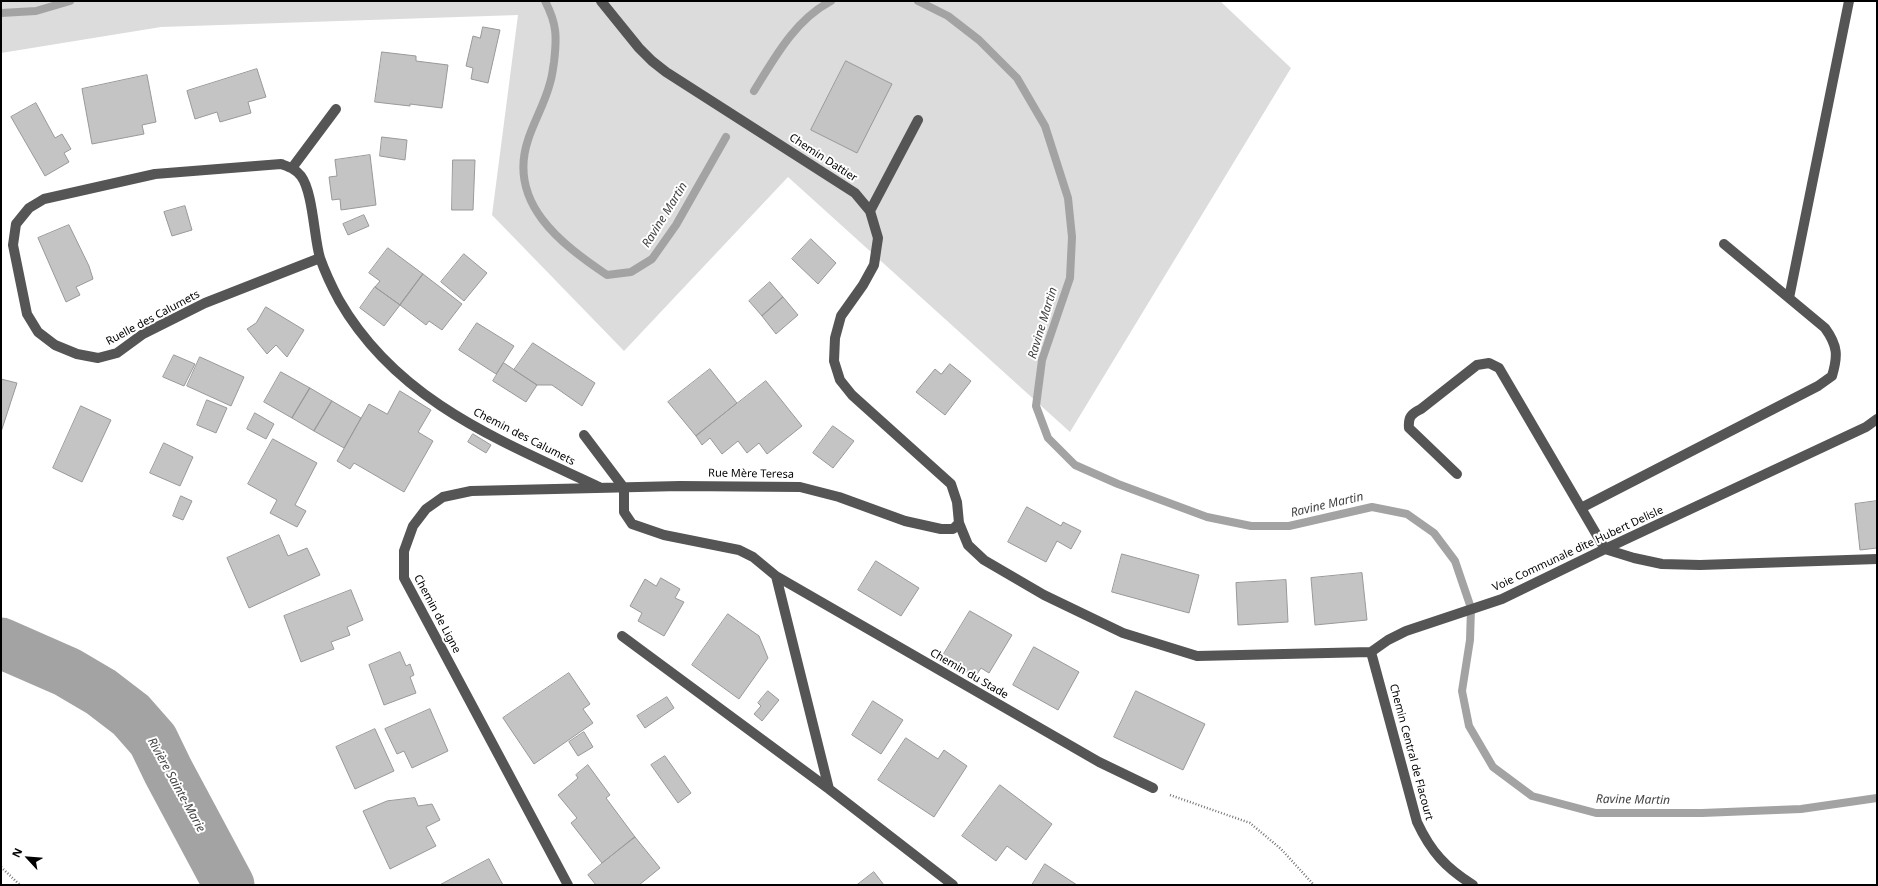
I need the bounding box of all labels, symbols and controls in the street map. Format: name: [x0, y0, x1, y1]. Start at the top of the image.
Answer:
street label: Chemin Dattier: [787, 131, 859, 185]
water label: Ravine Martin: [639, 180, 691, 250]
water label: Ravine Martin: [1025, 285, 1061, 361]
street label: Ruelle des Calumets: [104, 288, 202, 348]
street label: Chemin des Calumets: [471, 406, 577, 468]
street label: Rue Mère Teresa: [708, 467, 794, 481]
water label: Ravine Martin: [1289, 490, 1365, 520]
street label: Voie Communale dite Hubert Delisle: [1491, 504, 1665, 594]
street label: Chemin de Ligne: [411, 573, 463, 655]
street label: Chemin du Stade: [927, 646, 1011, 702]
street label: Chemin Central de Flacourt: [1386, 682, 1436, 822]
water label: Rivière Sainte-Marie: [144, 735, 208, 835]
water label: Ravine Martin: [1596, 792, 1670, 808]
north arrow: [8, 838, 48, 878]
text: N: [8, 845, 25, 860]

